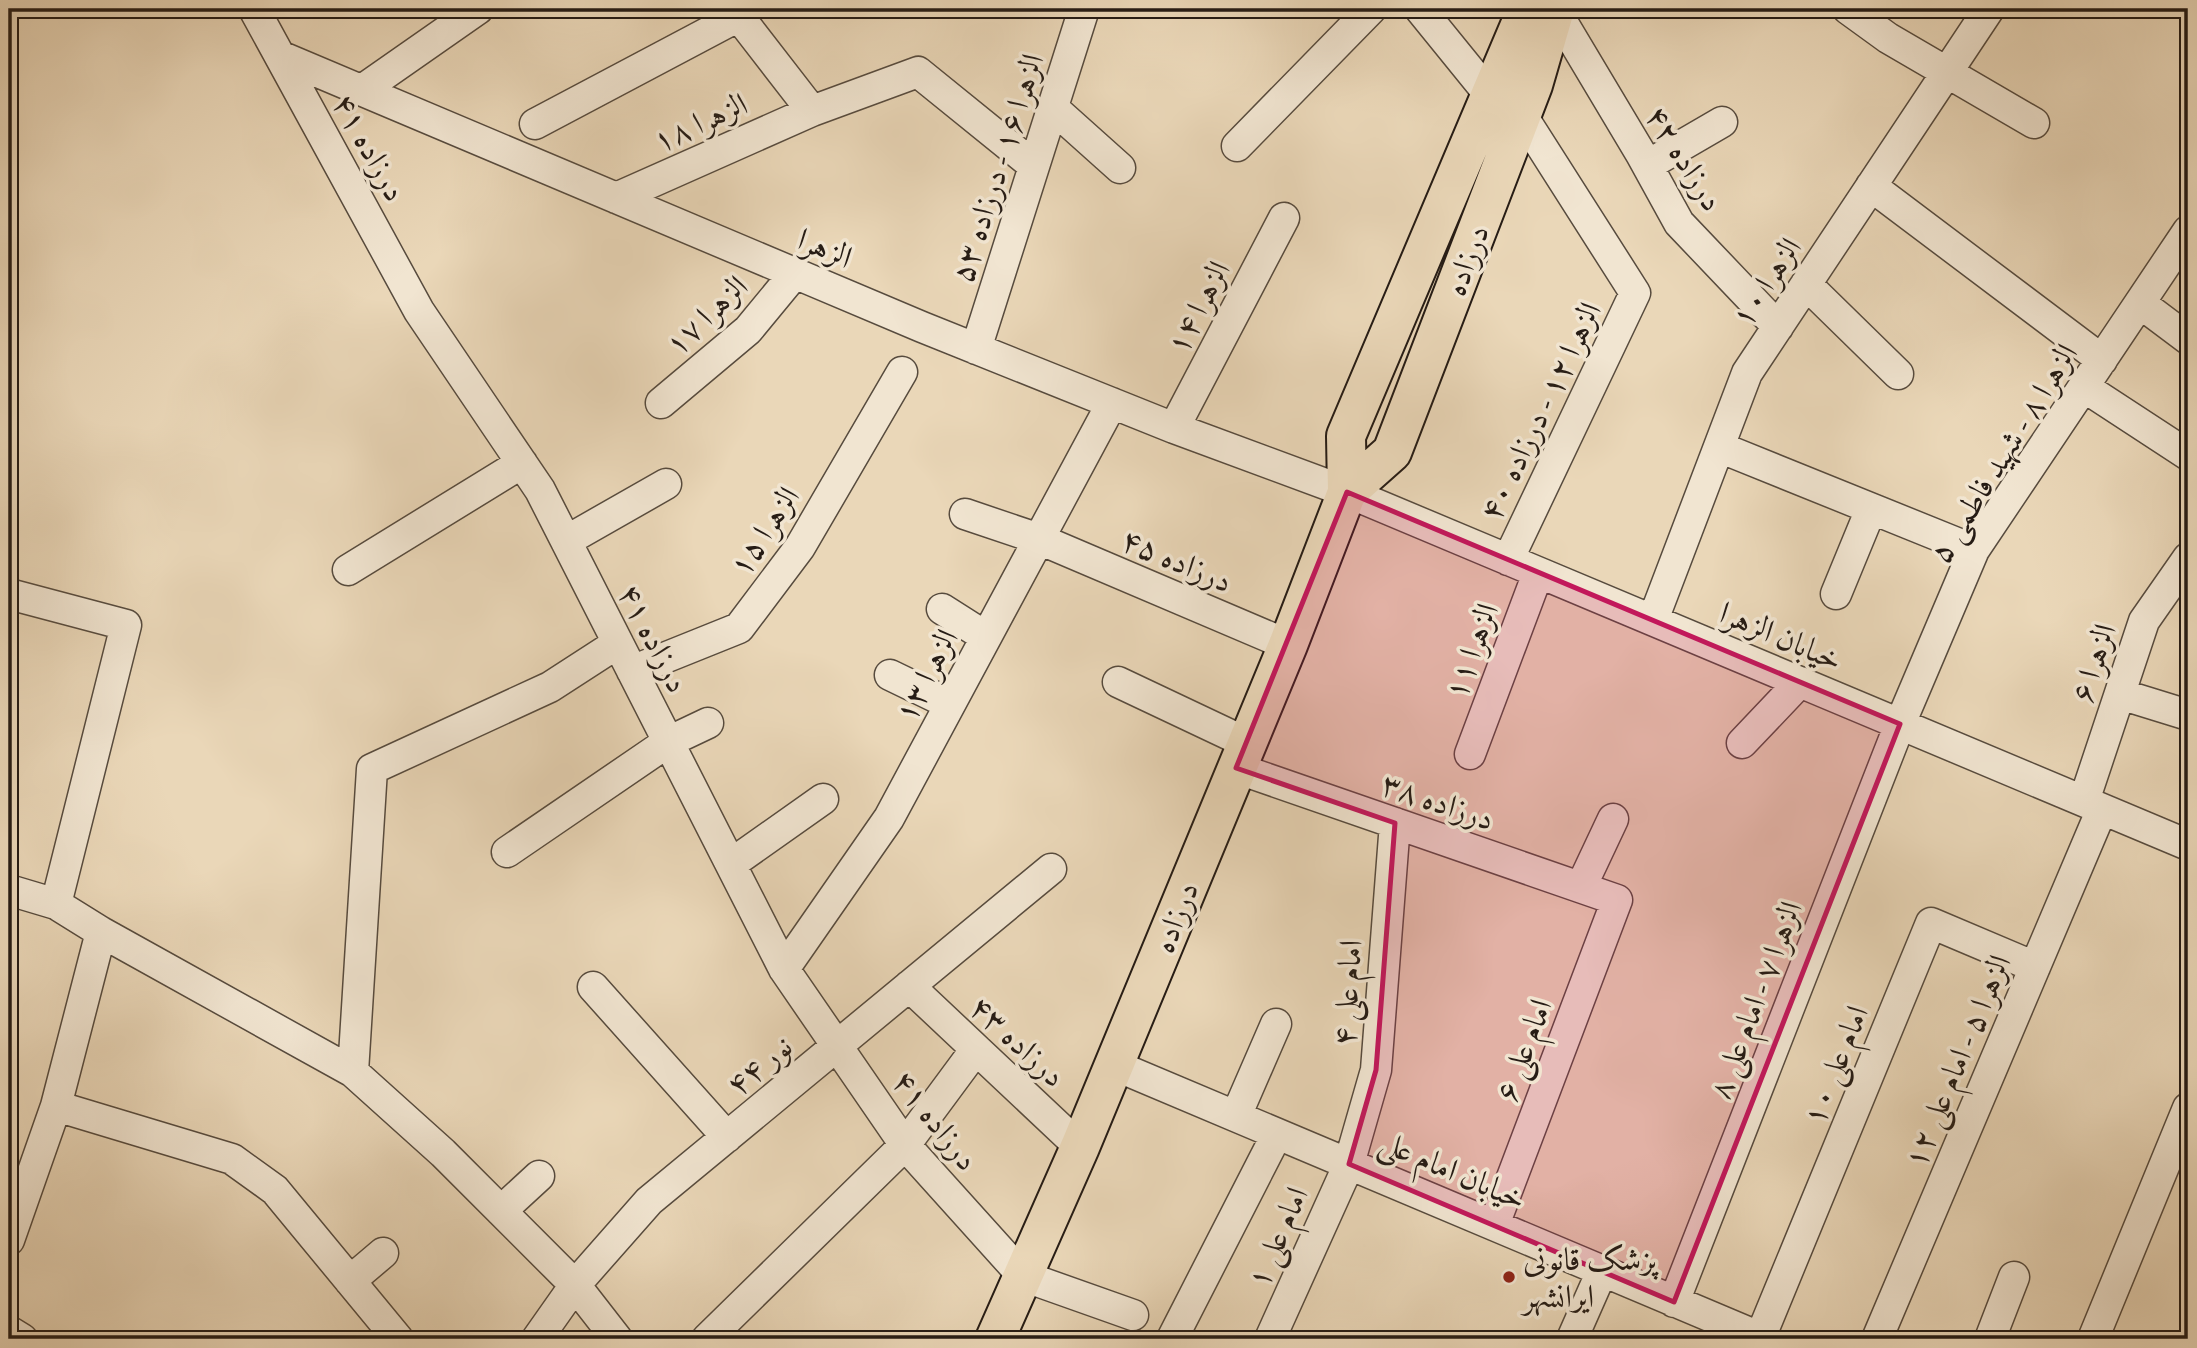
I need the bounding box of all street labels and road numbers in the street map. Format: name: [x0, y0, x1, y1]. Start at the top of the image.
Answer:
street label: الزهرا ۱۶ - درزاده ۵۳: [940, 48, 1054, 288]
street label: الزهرا ۱۸: [646, 83, 754, 161]
street label: درزاده ۴۱: [323, 86, 417, 208]
street label: درزاده ۴۲: [1636, 97, 1734, 219]
street label: الزهرا: [791, 218, 859, 278]
street label: درزاده: [1433, 218, 1499, 302]
street label: الزهرا ۱۰: [1721, 229, 1811, 335]
street label: الزهرا ۱۴: [1156, 253, 1240, 361]
street label: الزهرا ۱۷: [655, 266, 757, 364]
street label: الزهرا ۱۲ - درزاده ۴۰: [1469, 295, 1611, 527]
street label: الزهرا ۸ - شهید فاطمی ۵: [1919, 335, 2088, 571]
street label: الزهرا ۱۵: [719, 478, 809, 584]
street label: درزاده ۴۵: [1115, 518, 1239, 602]
street label: درزاده ۴۱: [609, 576, 699, 700]
street label: خیابان الزهرا: [1713, 591, 1849, 681]
street label: الزهرا ۱۱: [1434, 597, 1508, 705]
street label: الزهرا ۶: [2060, 618, 2126, 708]
street label: الزهرا ۱۳: [884, 621, 968, 729]
street label: درزاده ۳۸: [1376, 762, 1500, 840]
street label: درزاده: [1142, 875, 1208, 959]
street label: الزهرا ۷ - امام علی ۸: [1698, 895, 1819, 1107]
street label: امام علی ۴: [1322, 938, 1379, 1048]
street label: الزهرا ۵ - امام علی ۱۲: [1893, 948, 2027, 1177]
street label: درزاده ۴۳: [961, 986, 1075, 1096]
street label: امام علی ۶: [1484, 993, 1568, 1110]
street label: امام علی ۱۰: [1792, 999, 1884, 1134]
street label: نور ۴۴: [717, 1025, 801, 1105]
street label: درزاده ۴۱: [883, 1061, 989, 1179]
street label: خیابان امام علی: [1370, 1120, 1533, 1226]
street label: امام علی ۱: [1236, 1180, 1324, 1297]

